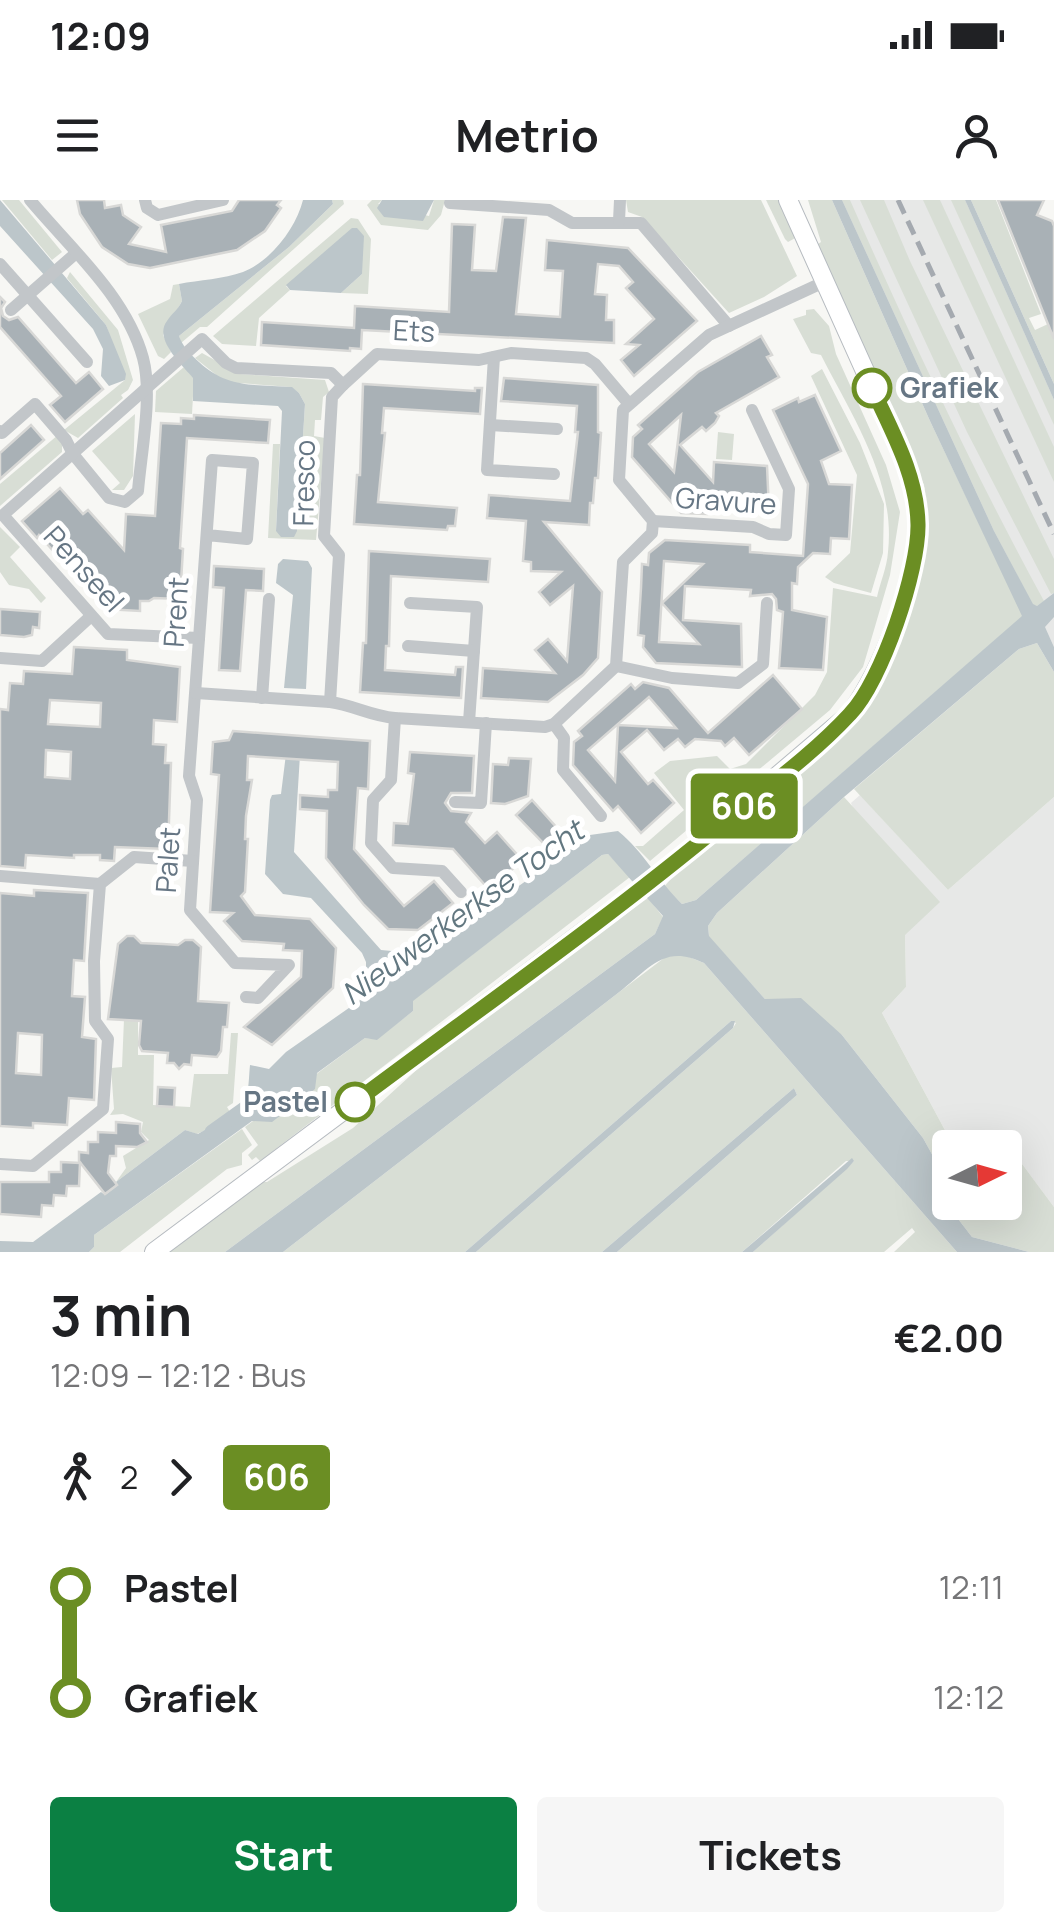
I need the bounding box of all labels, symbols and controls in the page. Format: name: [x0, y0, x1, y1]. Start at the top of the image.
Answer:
text: 12:09: [50, 9, 151, 61]
text: Metrio: [455, 104, 599, 166]
icon: menu: [50, 108, 105, 163]
icon: person: [949, 108, 1004, 163]
street label: Ets: [392, 310, 436, 350]
place label: Grafiek: [900, 368, 999, 406]
marker: Grafiek: [853, 369, 891, 407]
street label: Fresco: [283, 439, 323, 527]
street label: Gravure: [674, 478, 778, 522]
street label: Penseel: [36, 517, 133, 619]
street label: Prent: [154, 575, 196, 648]
line badge: 606: [686, 774, 802, 838]
text: 606: [711, 782, 777, 830]
water label: Nieuwerkerkse Tocht: [333, 808, 594, 1014]
street label: Palet: [146, 826, 188, 894]
place label: Pastel: [243, 1082, 328, 1120]
marker: Pastel: [336, 1083, 374, 1121]
north arrow: [932, 1130, 1022, 1220]
map controls: [932, 1130, 1022, 1220]
text: 3 min: [50, 1277, 192, 1353]
text: €2.00: [894, 1311, 1004, 1363]
text: 12:09 – 12:12 · Bus: [50, 1353, 306, 1397]
icon: walk: [50, 1450, 105, 1505]
icon: forward: [153, 1450, 208, 1505]
text: 606: [243, 1453, 310, 1501]
text: 2: [120, 1455, 138, 1499]
text: Pastel: [124, 1561, 239, 1613]
text: 12:11: [939, 1565, 1004, 1609]
text: Grafiek: [124, 1671, 257, 1723]
text: 12:12: [933, 1675, 1004, 1719]
button: Start: [50, 1797, 517, 1912]
button: Tickets: [537, 1797, 1004, 1912]

